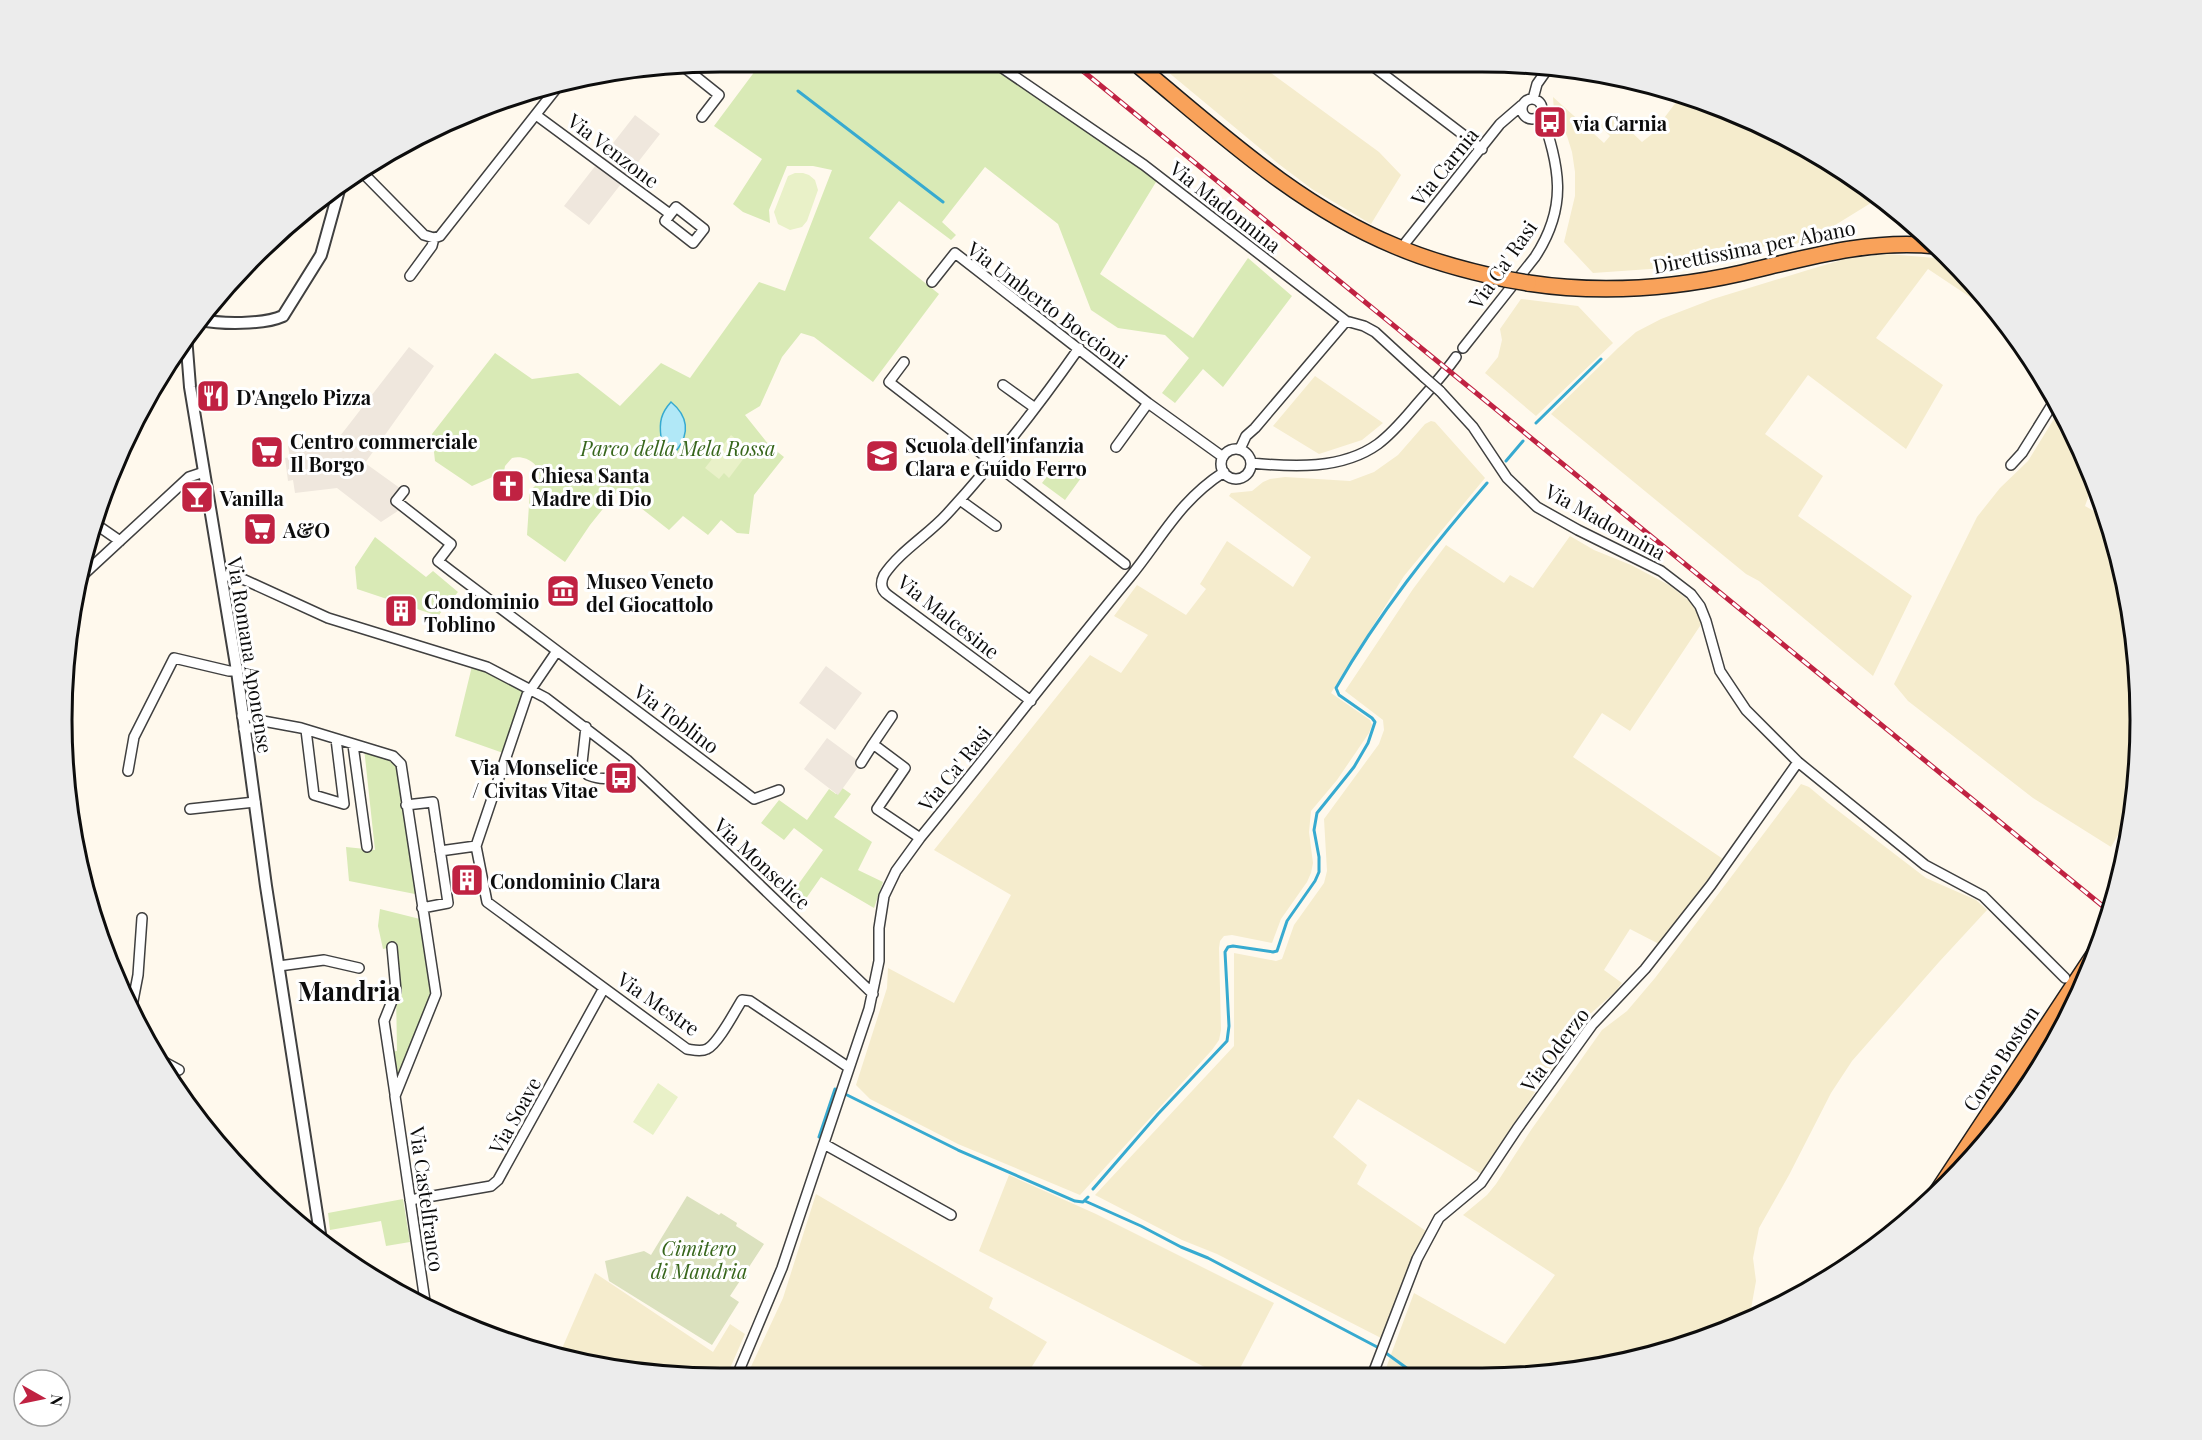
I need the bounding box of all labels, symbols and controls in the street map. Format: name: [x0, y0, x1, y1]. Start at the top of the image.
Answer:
bus stop icon: via Carnia: [1532, 104, 1568, 140]
street label: Via Venzone: [562, 106, 665, 193]
place label: via Carnia: [1572, 109, 1668, 136]
street label: Via Carnia: [1404, 121, 1484, 211]
street label: Via Madonnina: [1164, 153, 1287, 258]
street label: Direttissima per Abano: [1651, 213, 1858, 279]
street label: Via Ca' Rasi: [1461, 214, 1542, 314]
street label: Via Umberto Boccioni: [961, 234, 1134, 373]
restaurant icon: D'Angelo Pizza: [195, 378, 231, 414]
place label: D'Angelo Pizza: [236, 383, 372, 410]
place label: Centro commerciale Il Borgo: [290, 427, 478, 477]
place label: Scuola dell'infanzia Clara e Guido Ferro: [905, 431, 1087, 481]
supermarket icon: Centro commerciale Il Borgo: [249, 434, 285, 470]
park label: Parco della Mela Rossa: [580, 434, 775, 461]
school or university icon: Scuola dell'infanzia Clara e Guido Ferro: [864, 438, 900, 474]
place label: Chiesa Santa Madre di Dio: [531, 461, 652, 511]
church icon: Chiesa Santa Madre di Dio: [490, 468, 526, 504]
street label: Via Madonnina: [1540, 476, 1671, 565]
bar icon: Vanilla: [179, 479, 215, 515]
place label: Vanilla: [219, 484, 284, 511]
supermarket icon: A&O: [242, 511, 278, 547]
place label: A&O: [282, 516, 330, 543]
street label: Via Romana Aponense: [222, 554, 280, 755]
place label: Museo Veneto del Giocattolo: [586, 567, 714, 617]
street label: Via Malcesine: [892, 567, 1005, 664]
museum icon: Museo Veneto del Giocattolo: [545, 573, 581, 609]
place label: Condominio Toblino: [424, 587, 539, 637]
building icon: Condominio Toblino: [383, 593, 419, 629]
street label: Via Toblino: [628, 676, 725, 759]
street label: Via Ca' Rasi: [911, 720, 997, 817]
place label: Via Monselice / Civitas Vitae: [469, 753, 598, 803]
bus stop icon: Via Monselice / Civitas Vitae: [603, 760, 639, 796]
street label: Via Monselice: [708, 810, 817, 915]
building icon: Condominio Clara: [449, 862, 485, 898]
place label: Condominio Clara: [490, 867, 661, 894]
street label: Via Mestre: [612, 964, 705, 1041]
district label: Mandria: [298, 973, 401, 1008]
street label: Corso Boston: [1956, 1000, 2044, 1116]
street label: Via Oderzo: [1513, 1001, 1594, 1097]
street label: Via Soave: [481, 1072, 546, 1159]
street label: Via Castelfranco: [404, 1124, 452, 1273]
park label: Cimitero di Mandria: [651, 1234, 747, 1284]
north arrow: [12, 1368, 72, 1428]
text: N: [46, 1393, 69, 1408]

